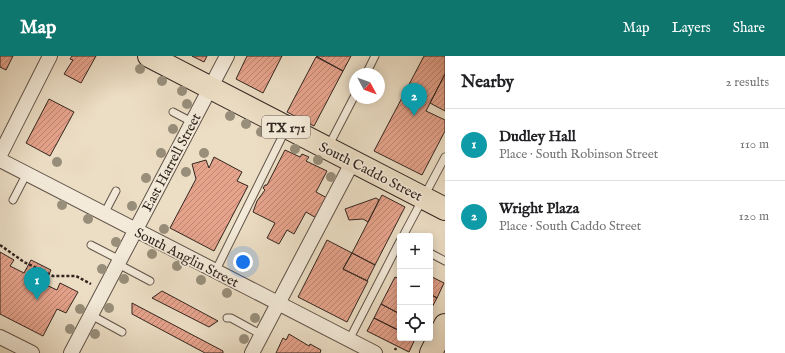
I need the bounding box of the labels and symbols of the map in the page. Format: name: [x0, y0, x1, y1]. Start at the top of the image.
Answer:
north arrow: [349, 68, 385, 104]
pin: 2: [401, 83, 427, 116]
street label: East Harrell Street: [138, 110, 205, 215]
road number: TX 171: [262, 116, 310, 138]
street label: South Caddo Street: [316, 138, 425, 206]
street label: South Anglin Street: [131, 224, 242, 292]
your location: [233, 252, 253, 272]
pin: 1: [24, 267, 50, 300]

